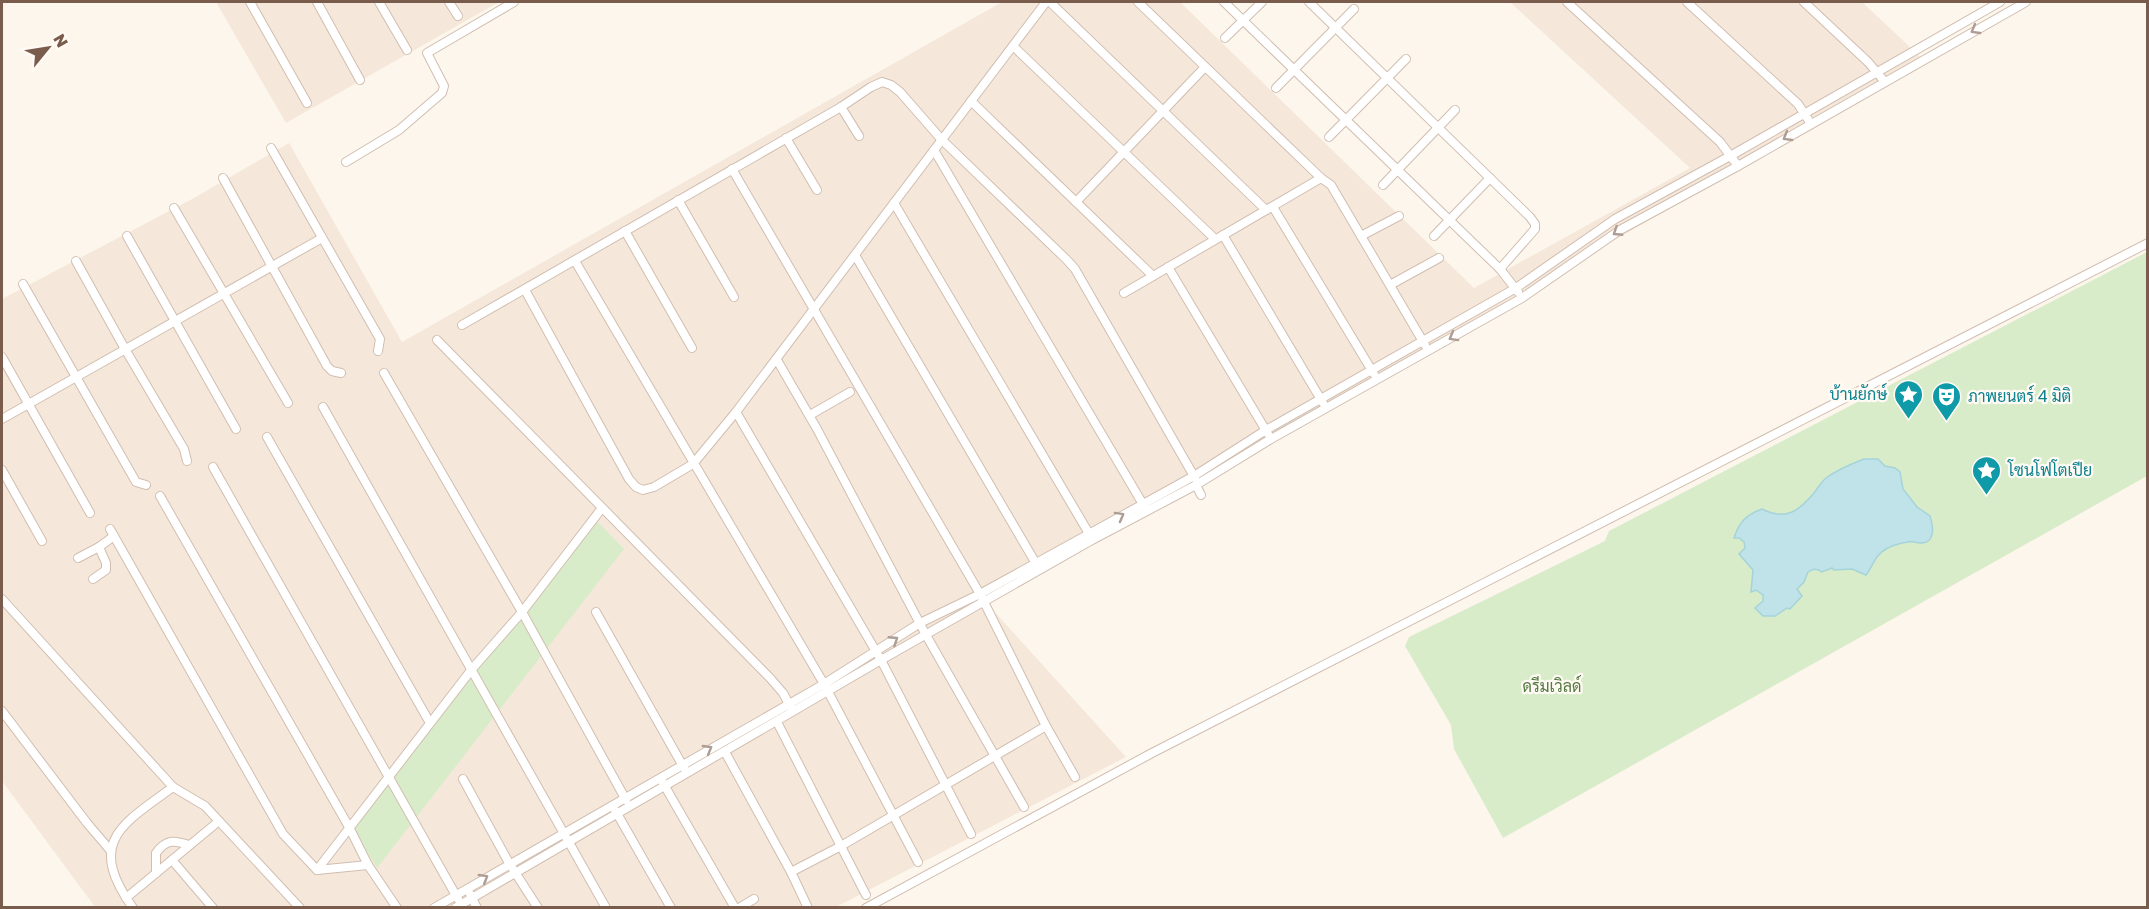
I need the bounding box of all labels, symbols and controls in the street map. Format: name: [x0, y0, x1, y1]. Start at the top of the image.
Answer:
north arrow: [18, 18, 78, 78]
one-way arrow: [1971, 23, 1981, 35]
text: N: [49, 30, 73, 51]
one-way arrow: [1783, 130, 1793, 142]
one-way arrow: [1613, 225, 1623, 237]
one-way arrow: [1448, 330, 1459, 341]
place icon: บ้านยักษ์: [1892, 378, 1924, 420]
theatre icon: ภาพยนตร์ 4 มิติ: [1931, 380, 1963, 422]
place label: บ้านยักษ์: [1830, 382, 1887, 404]
place label: ภาพยนตร์ 4 มิติ: [1968, 384, 2071, 406]
place icon: โซนโฟโตเปีย: [1971, 454, 2003, 496]
place label: โซนโฟโตเปีย: [2007, 459, 2092, 480]
one-way arrow: [1114, 511, 1124, 523]
one-way arrow: [888, 636, 898, 648]
park label: ดรีมเวิลด์: [1523, 674, 1581, 696]
one-way arrow: [702, 745, 712, 757]
one-way arrow: [478, 874, 488, 886]

